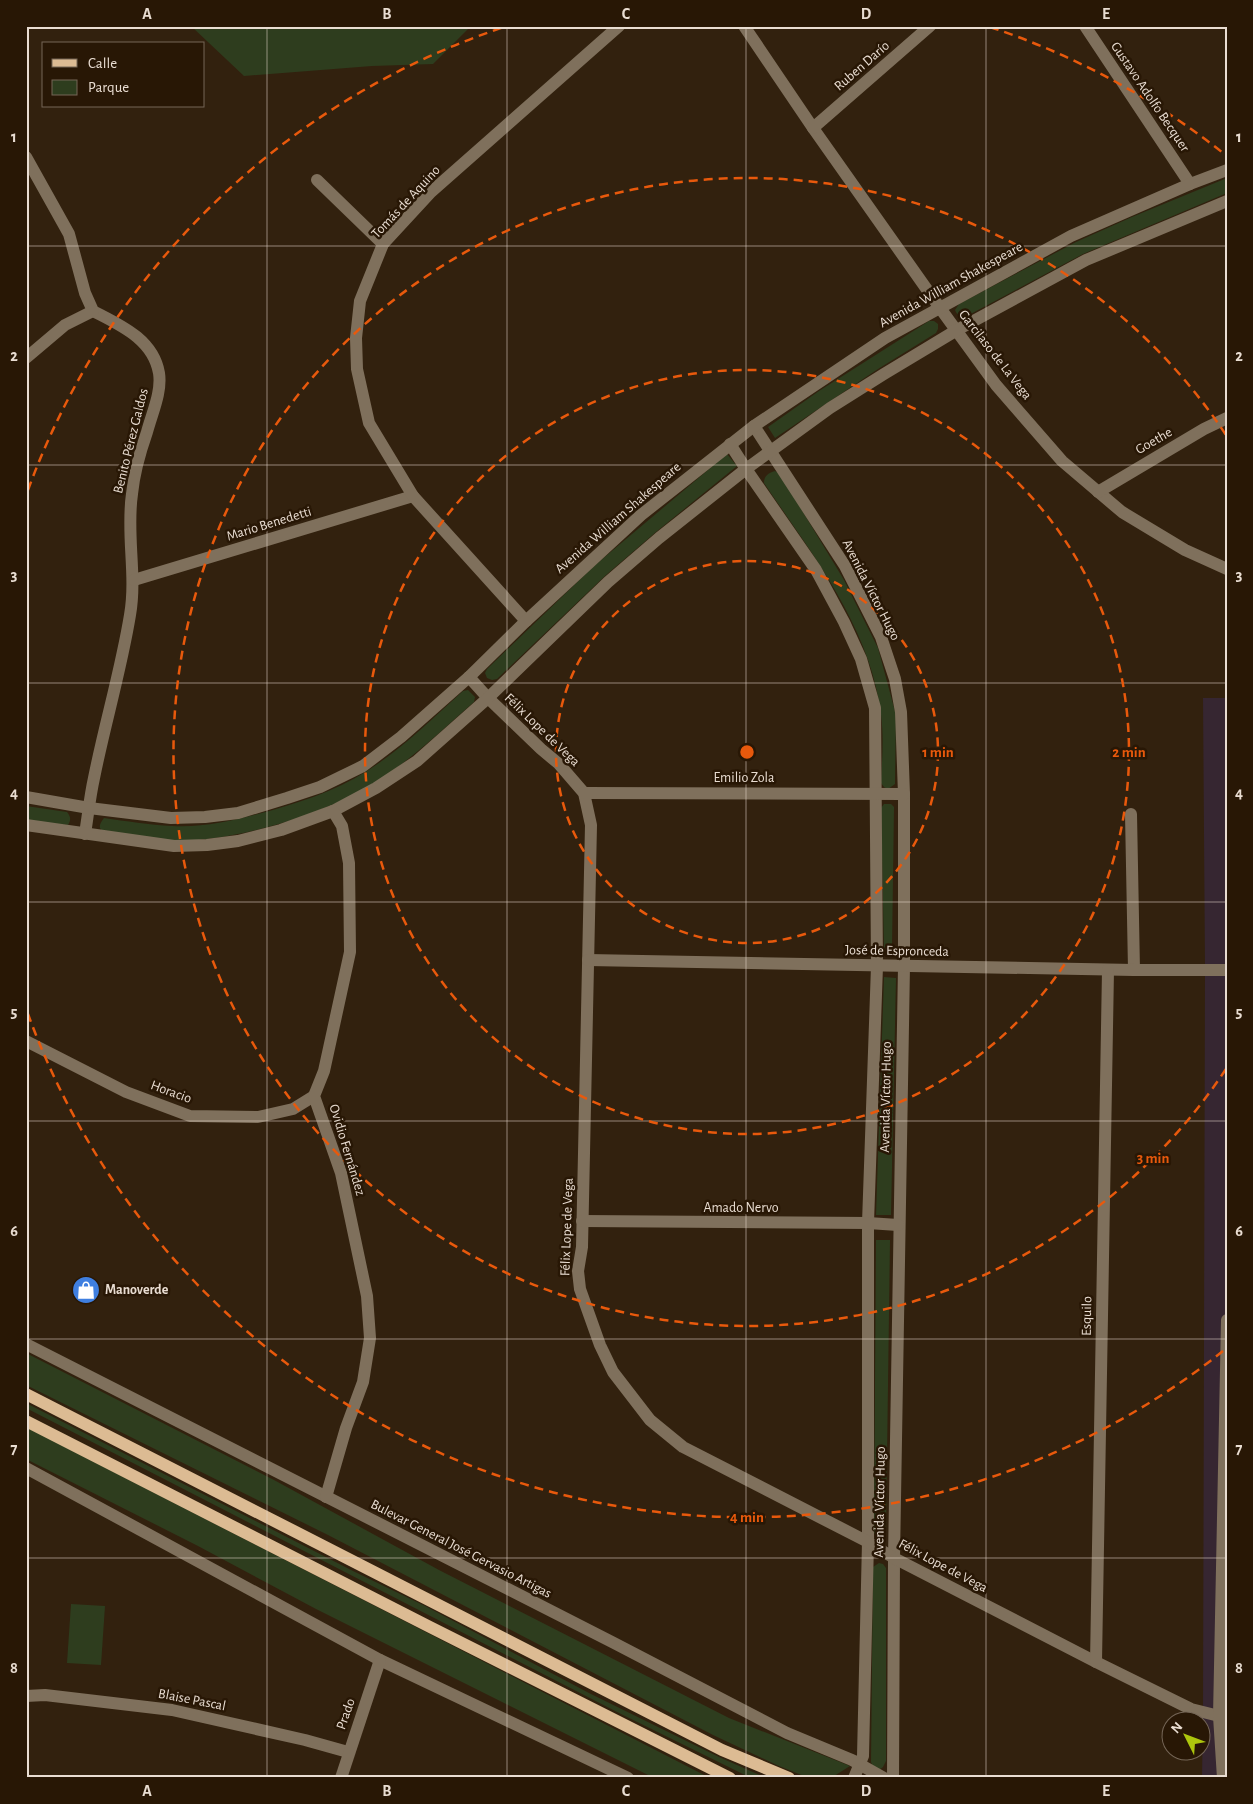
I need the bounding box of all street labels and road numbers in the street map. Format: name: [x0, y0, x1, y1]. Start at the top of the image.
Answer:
street label: Ruben Darío: [832, 38, 892, 94]
street label: Gustavo Adolfo Becquer: [1108, 40, 1192, 155]
street label: Tomás de Aquino: [369, 163, 443, 241]
street label: Avenida William Shakespeare: [877, 240, 1025, 330]
street label: Garcilaso de La Vega: [956, 308, 1035, 403]
street label: Benito Pérez Galdos: [111, 387, 151, 495]
street label: Goethe: [1133, 425, 1175, 457]
street label: Avenida William Shakespeare: [552, 460, 684, 576]
street label: Mario Benedetti: [225, 504, 313, 544]
street label: Avenida Víctor Hugo: [839, 537, 903, 643]
street label: Félix Lope de Vega: [502, 691, 583, 770]
street label: Emilio Zola: [713, 771, 775, 785]
street label: José de Espronceda: [845, 943, 950, 959]
street label: Avenida Víctor Hugo: [878, 1041, 894, 1153]
street label: Horacio: [149, 1078, 193, 1106]
street label: Ovidio Fernández: [326, 1103, 368, 1198]
street label: Félix Lope de Vega: [558, 1177, 576, 1276]
street label: Amado Nervo: [703, 1201, 779, 1215]
street label: Esquilo: [1080, 1296, 1094, 1336]
street label: Avenida Víctor Hugo: [872, 1446, 888, 1558]
street label: Bulevar General José Gervasio Artigas: [368, 1497, 554, 1601]
street label: Félix Lope de Vega: [896, 1537, 990, 1596]
street label: Blaise Pascal: [157, 1687, 227, 1713]
street label: Prado: [334, 1696, 358, 1731]

